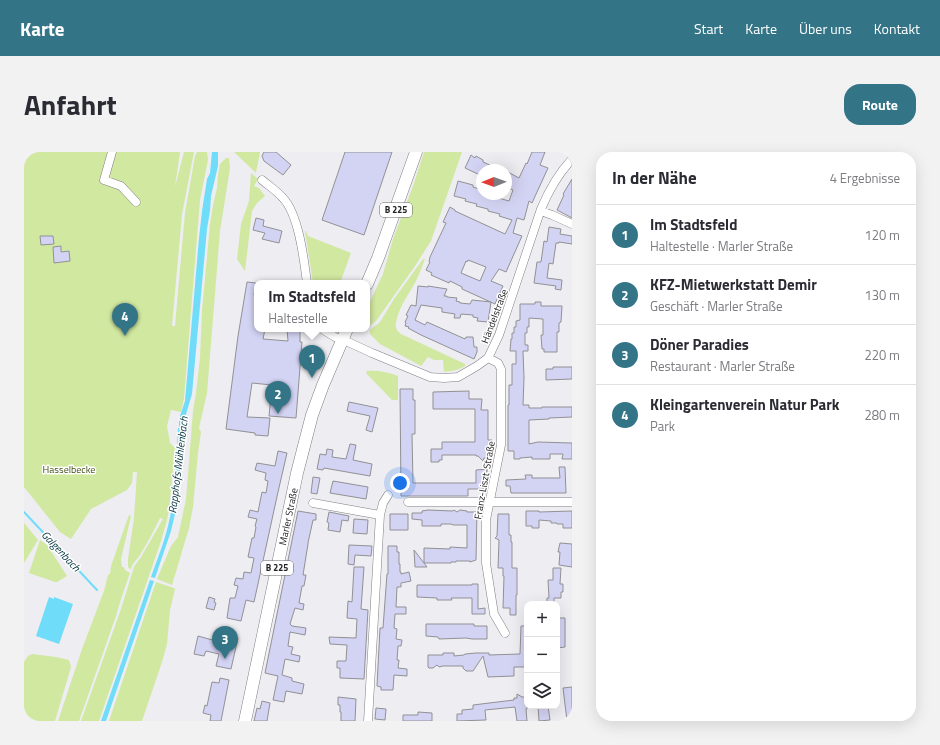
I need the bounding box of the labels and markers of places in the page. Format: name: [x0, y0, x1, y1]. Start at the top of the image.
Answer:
pin: 4: [112, 303, 138, 336]
pin: 1: [299, 345, 325, 378]
pin: 2: [265, 381, 291, 414]
pin: 3: [212, 626, 238, 659]

